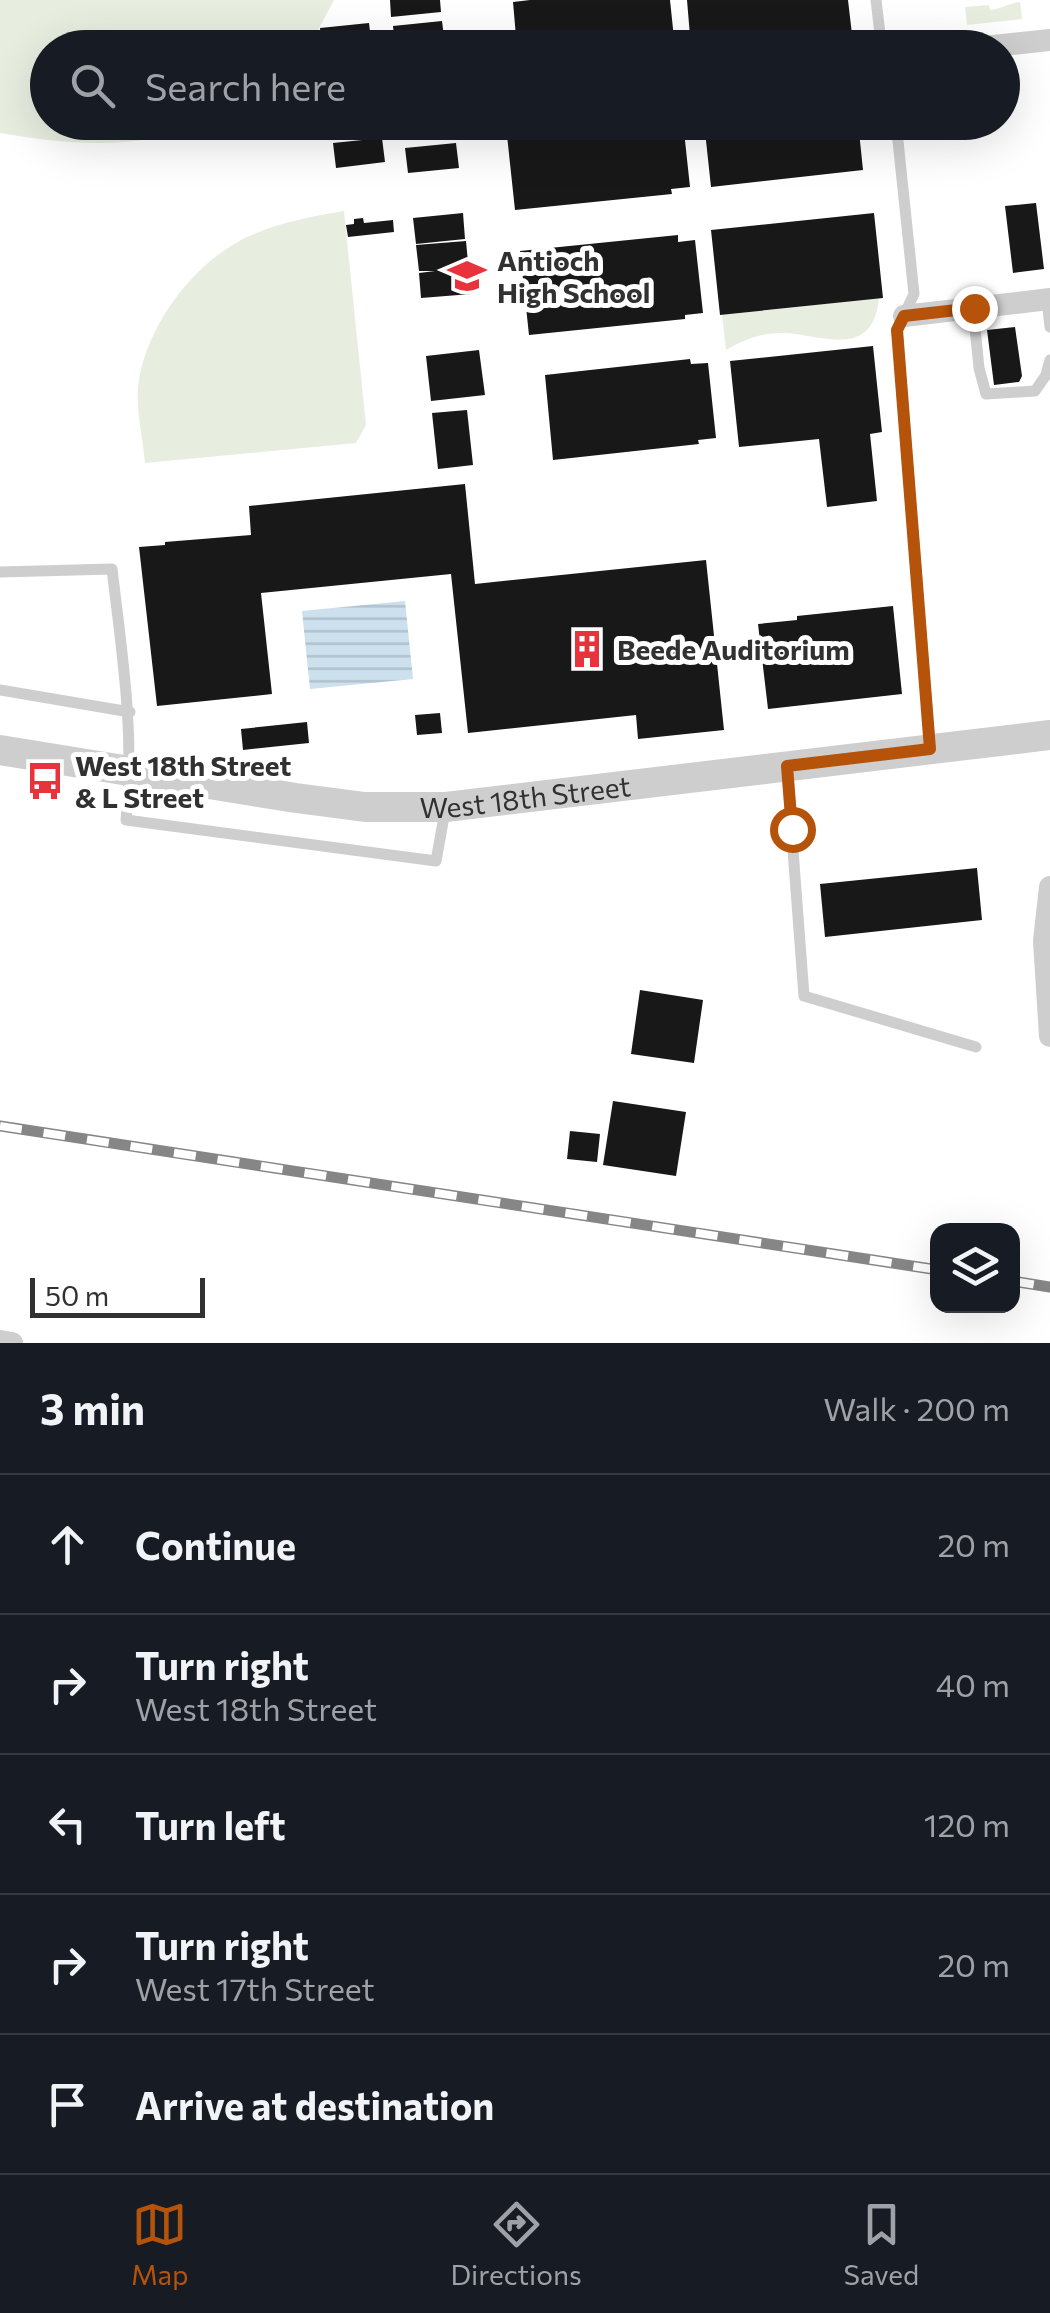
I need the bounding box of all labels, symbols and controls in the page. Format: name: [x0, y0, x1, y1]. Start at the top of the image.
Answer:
search box: [30, 30, 1020, 140]
icon: search: [65, 58, 120, 113]
text: Search here: [145, 62, 346, 109]
place label: Antioch High School: [497, 243, 650, 309]
school or university icon: Antioch High School: [446, 255, 488, 297]
route end: [952, 286, 998, 332]
building icon: Beede Auditorium: [566, 628, 608, 670]
place label: Beede Auditorium: [617, 632, 850, 666]
place label: West 18th Street & L Street: [75, 748, 291, 814]
bus stop icon: West 18th Street & L Street: [24, 760, 66, 802]
street label: West 18th Street: [420, 768, 632, 824]
route start: [770, 807, 816, 853]
map controls: [930, 1223, 1020, 1313]
button: layers: [930, 1223, 1020, 1313]
scale bar: [30, 1273, 205, 1318]
text: 50 m: [45, 1278, 109, 1312]
text: 3 min: [40, 1382, 145, 1434]
text: Walk · 200 m: [824, 1388, 1010, 1428]
icon: ahead: [40, 1517, 95, 1572]
text: Continue: [135, 1521, 296, 1568]
text: 20 m: [937, 1524, 1010, 1564]
text: Turn right: [135, 1641, 309, 1688]
icon: right: [40, 1657, 95, 1712]
text: 40 m: [936, 1664, 1010, 1704]
text: West 18th Street: [135, 1688, 377, 1728]
icon: left: [40, 1797, 95, 1852]
text: Turn left: [135, 1801, 286, 1848]
text: 120 m: [924, 1804, 1010, 1844]
text: Turn right: [135, 1921, 309, 1968]
icon: right: [40, 1937, 95, 1992]
text: 20 m: [937, 1944, 1010, 1984]
text: West 17th Street: [135, 1968, 375, 2008]
icon: arrive: [40, 2077, 95, 2132]
text: Arrive at destination: [135, 2081, 494, 2128]
tab: Map: [131, 2197, 189, 2291]
tab: Directions: [450, 2197, 582, 2291]
tab: Saved: [844, 2197, 919, 2291]

